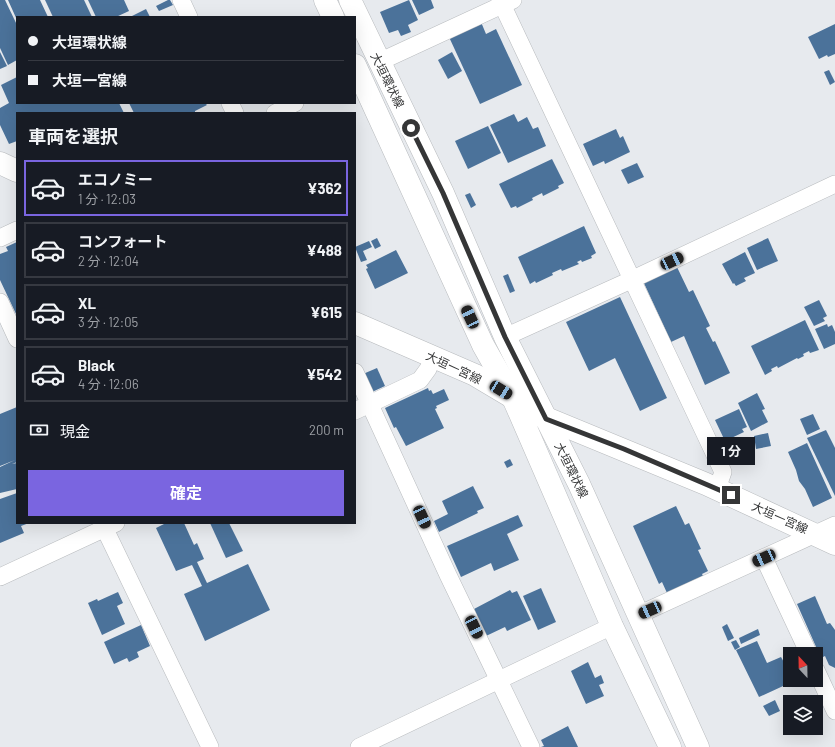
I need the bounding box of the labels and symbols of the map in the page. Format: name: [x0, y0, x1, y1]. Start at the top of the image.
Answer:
street label: 大垣環状線: [369, 50, 407, 110]
route start: [402, 119, 420, 137]
car: [659, 250, 685, 272]
car: [459, 304, 481, 330]
street label: 大垣一宮線: [424, 348, 484, 386]
car: [488, 379, 514, 401]
callout: 1 分: [707, 437, 755, 465]
street label: 大垣環状線: [553, 440, 591, 500]
route end: [722, 486, 740, 504]
street label: 大垣一宮線: [750, 498, 810, 536]
car: [411, 504, 433, 530]
car: [751, 548, 777, 568]
car: [637, 600, 663, 620]
car: [463, 614, 485, 640]
north arrow: [783, 647, 823, 687]

